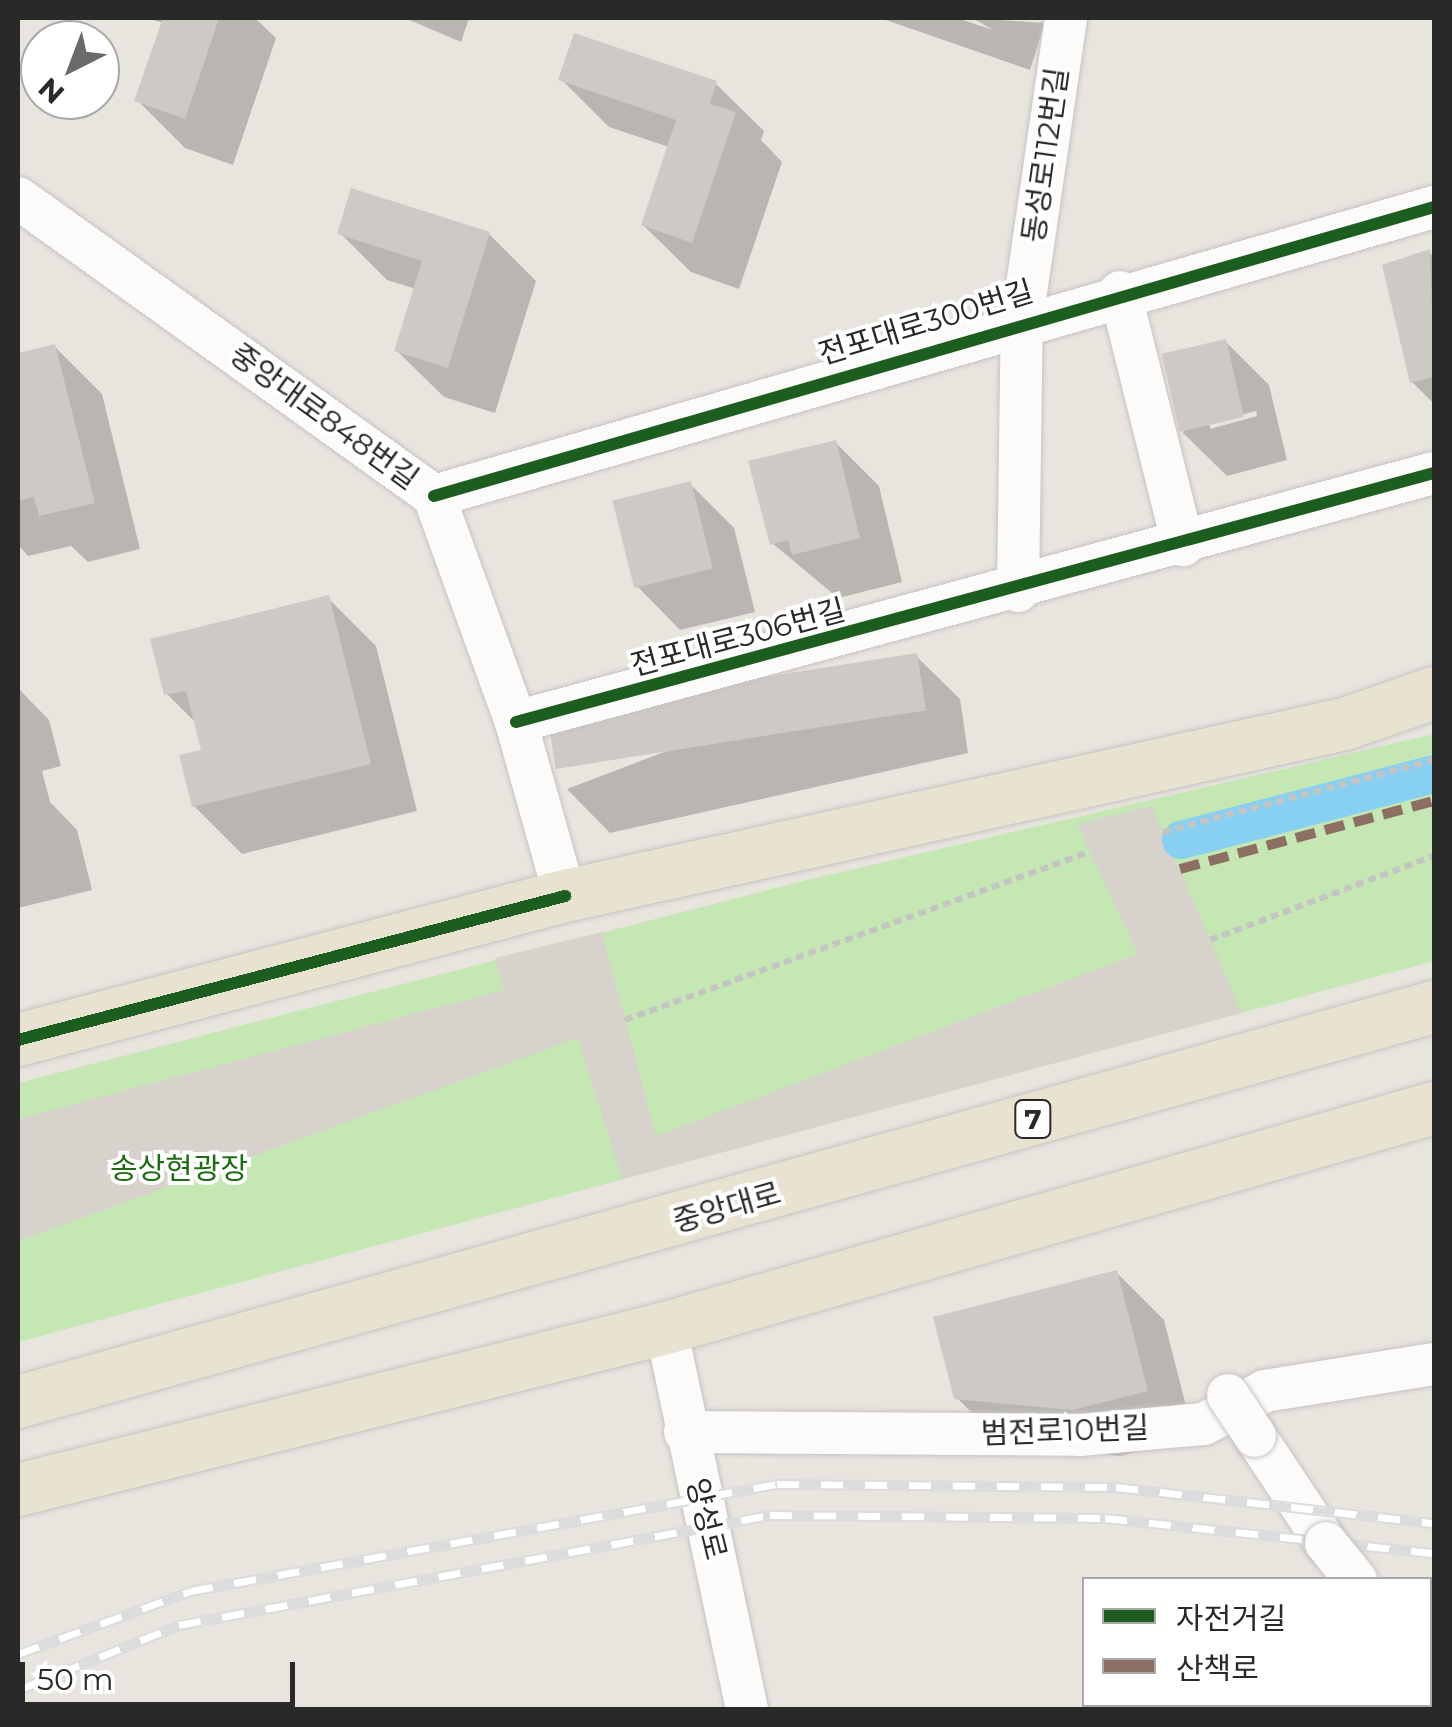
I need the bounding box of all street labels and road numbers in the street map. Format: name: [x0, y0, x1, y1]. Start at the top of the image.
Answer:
street label: 동성로112번길: [1016, 65, 1076, 245]
street label: 전포대로300번길: [814, 273, 1038, 373]
street label: 중앙대로848번길: [223, 337, 425, 497]
street label: 전포대로306번길: [627, 592, 849, 684]
road number: 7: [1013, 1096, 1053, 1142]
street label: 중앙대로: [669, 1175, 785, 1241]
street label: 범전로10번길: [980, 1410, 1150, 1452]
street label: 양성로: [679, 1474, 733, 1564]

